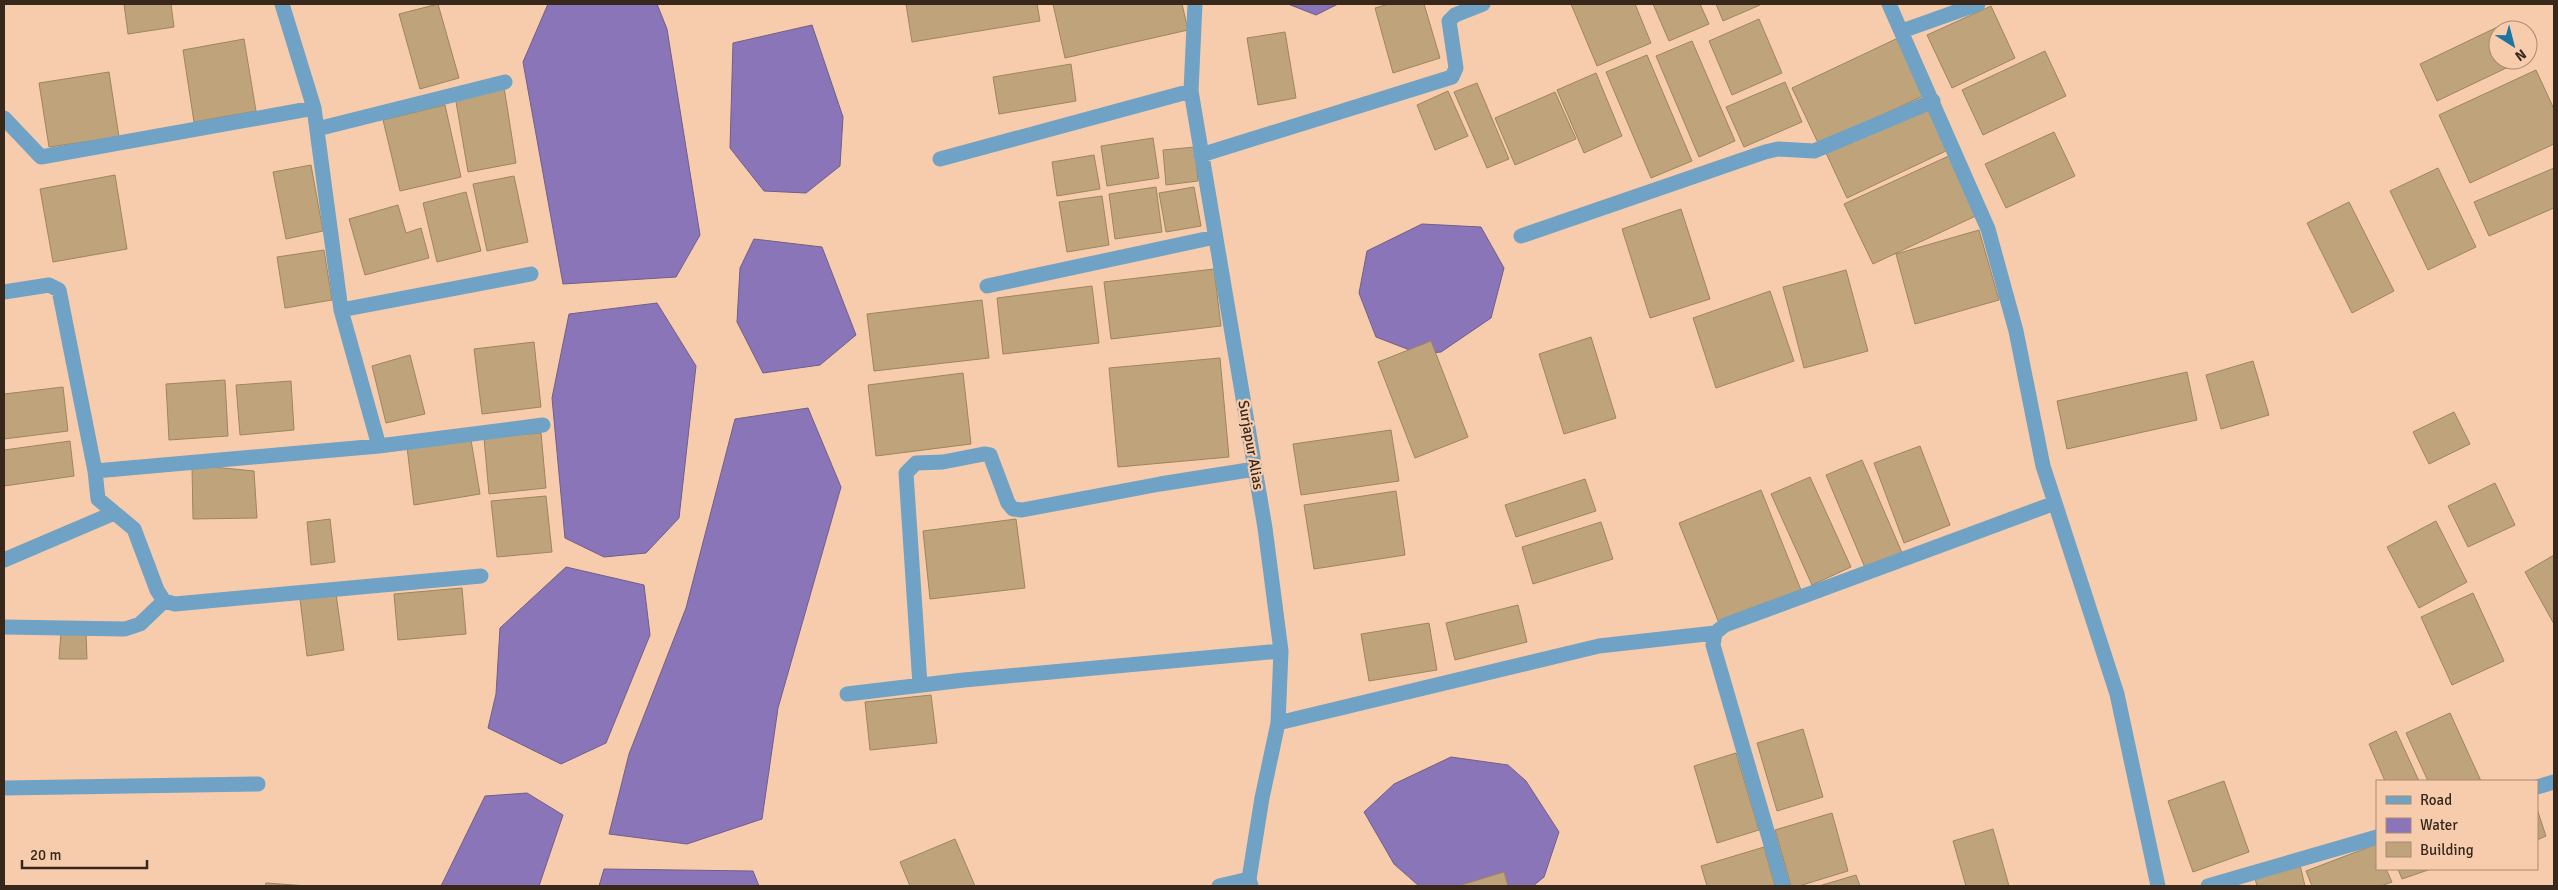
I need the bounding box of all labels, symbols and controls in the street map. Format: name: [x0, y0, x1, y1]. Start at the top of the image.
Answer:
north arrow: [2488, 20, 2538, 70]
text: N: [2511, 45, 2529, 65]
street label: Surjapur Alias: [1234, 399, 1268, 492]
legend: [2376, 780, 2538, 870]
text: Road: [2420, 791, 2452, 809]
text: Water: [2420, 816, 2458, 834]
scale bar: [22, 838, 148, 870]
text: Building: [2420, 841, 2474, 859]
text: 20 m: [30, 846, 61, 864]

